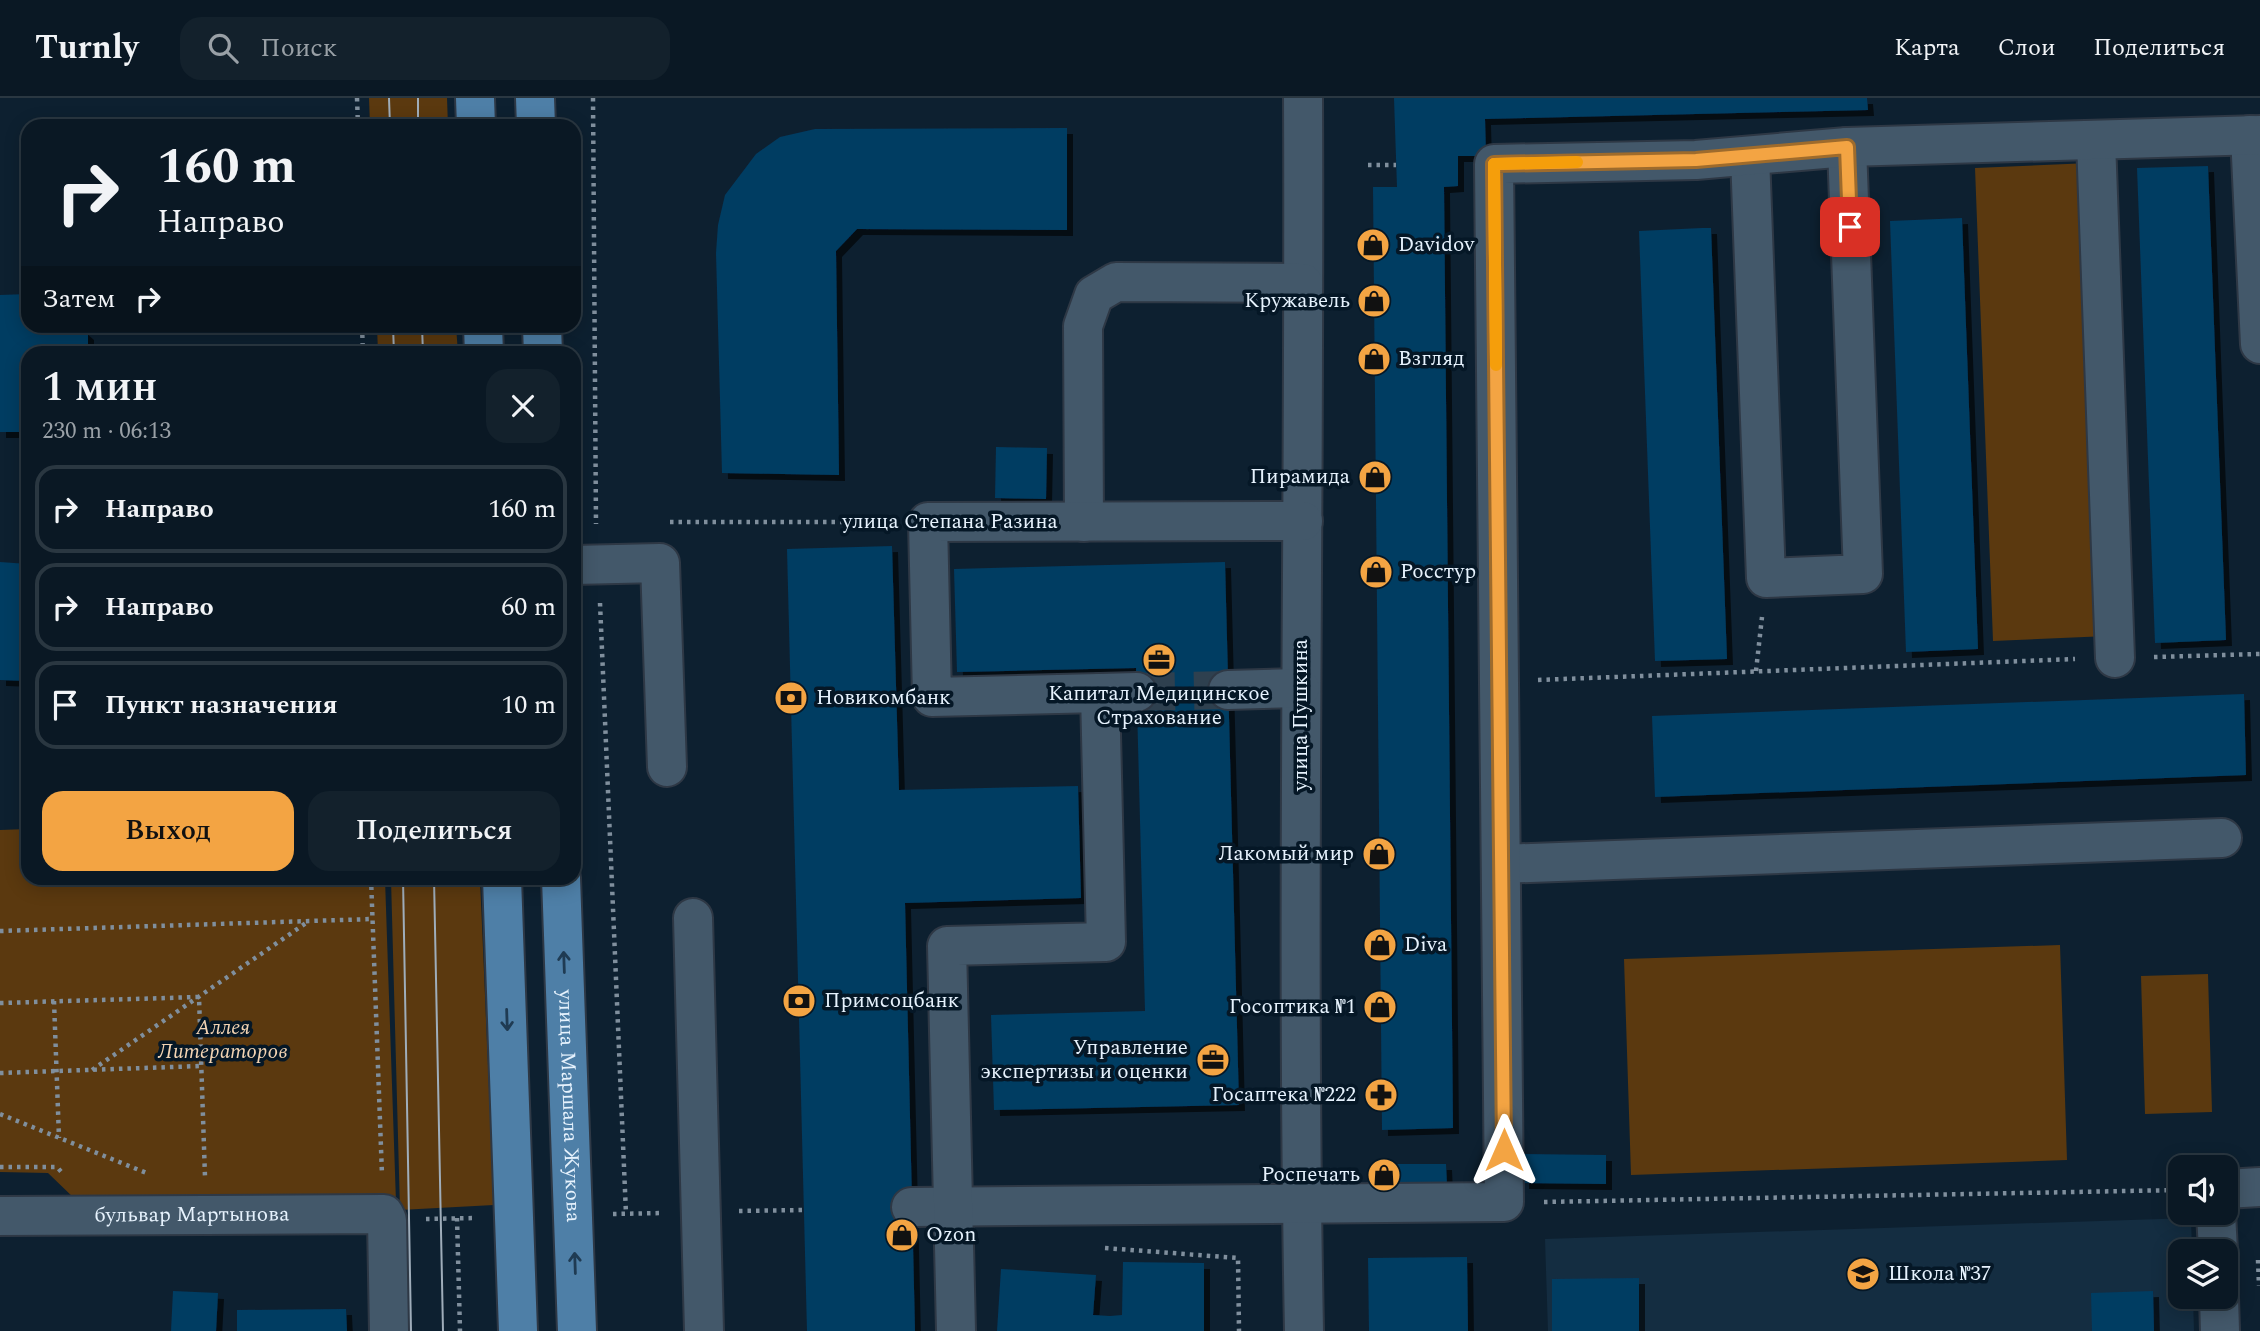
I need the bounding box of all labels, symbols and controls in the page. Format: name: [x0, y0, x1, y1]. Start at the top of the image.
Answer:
search box: [180, 17, 670, 80]
text: Turnly: [35, 23, 138, 73]
text: Поиск: [260, 28, 337, 68]
icon: search: [204, 29, 242, 67]
text: Карта: [1894, 30, 1960, 66]
text: Слои: [1998, 30, 2055, 66]
text: Поделиться: [2093, 30, 2225, 66]
text: 160 m: [157, 130, 296, 205]
icon: right: [42, 147, 133, 238]
pin: [1820, 197, 1880, 257]
text: Направо: [157, 198, 284, 247]
icon: arrive: [1831, 208, 1869, 246]
shop icon: Davidov: [1354, 226, 1392, 264]
place label: Davidov: [1398, 229, 1475, 261]
text: Затем: [42, 279, 115, 319]
icon: right: [129, 280, 167, 318]
shop icon: Кружавель: [1355, 282, 1393, 320]
place label: Кружавель: [1244, 285, 1350, 317]
shop icon: Взгляд: [1355, 340, 1393, 378]
place label: Взгляд: [1398, 343, 1465, 375]
text: 1 мин: [42, 356, 157, 419]
button: close: [486, 369, 560, 443]
text: 230 m · 06:13: [42, 414, 171, 449]
shop icon: Пирамида: [1356, 458, 1394, 496]
place label: Пирамида: [1250, 461, 1351, 493]
text: Направо: [105, 489, 214, 529]
text: 160 m: [488, 489, 556, 529]
icon: right: [46, 490, 84, 528]
street label: улица Степана Разина: [841, 506, 1059, 538]
shop icon: Росстур: [1357, 553, 1395, 591]
place label: Росстур: [1400, 556, 1476, 588]
text: Направо: [105, 587, 214, 627]
text: 60 m: [501, 587, 556, 627]
icon: right: [46, 588, 84, 626]
street label: улица Пушкина: [1285, 638, 1317, 792]
office icon: Капитал Медицинское Страхование: [1140, 641, 1178, 679]
place label: Капитал Медицинское Страхование: [1048, 678, 1270, 734]
bank icon: Новикомбанк: [772, 679, 810, 717]
place label: Новикомбанк: [816, 682, 951, 714]
text: Пункт назначения: [105, 685, 338, 725]
text: 10 m: [501, 685, 556, 725]
icon: arrive: [46, 686, 84, 724]
button: Выход: [42, 791, 294, 871]
button: Поделиться: [308, 791, 560, 871]
shop icon: Лакомый мир: [1360, 835, 1398, 873]
place label: Лакомый мир: [1218, 838, 1354, 870]
shop icon: Diva: [1361, 926, 1399, 964]
place label: Diva: [1404, 929, 1448, 961]
one-way arrow: [557, 951, 570, 974]
bank icon: Примсоцбанк: [780, 982, 818, 1020]
place label: Примсоцбанк: [824, 985, 960, 1017]
street label: улица Маршала Жукова: [549, 988, 589, 1224]
shop icon: Госоптика №1: [1361, 988, 1399, 1026]
place label: Госоптика №1: [1229, 991, 1356, 1023]
one-way arrow: [500, 1008, 513, 1031]
park label: Аллея Литераторов: [157, 1012, 288, 1068]
place label: Управление экспертизы и оценки: [980, 1032, 1188, 1088]
office icon: Управление экспертизы и оценки: [1194, 1041, 1232, 1079]
pharmacy icon: Госаптека №222: [1362, 1076, 1400, 1114]
place label: Госаптека №222: [1211, 1079, 1356, 1111]
position arrow: [1467, 1113, 1541, 1187]
map controls: [2168, 1155, 2238, 1309]
button: sound: [2168, 1155, 2238, 1225]
shop icon: Роспечать: [1365, 1156, 1403, 1194]
place label: Роспечать: [1261, 1159, 1360, 1191]
street label: бульвар Мартынова: [94, 1198, 290, 1232]
shop icon: Ozon: [883, 1216, 921, 1254]
place label: Ozon: [926, 1219, 976, 1251]
button: layers: [2168, 1239, 2238, 1309]
one-way arrow: [568, 1252, 581, 1275]
school or university icon: Школа №37: [1844, 1255, 1882, 1293]
place label: Школа №37: [1888, 1258, 1991, 1290]

